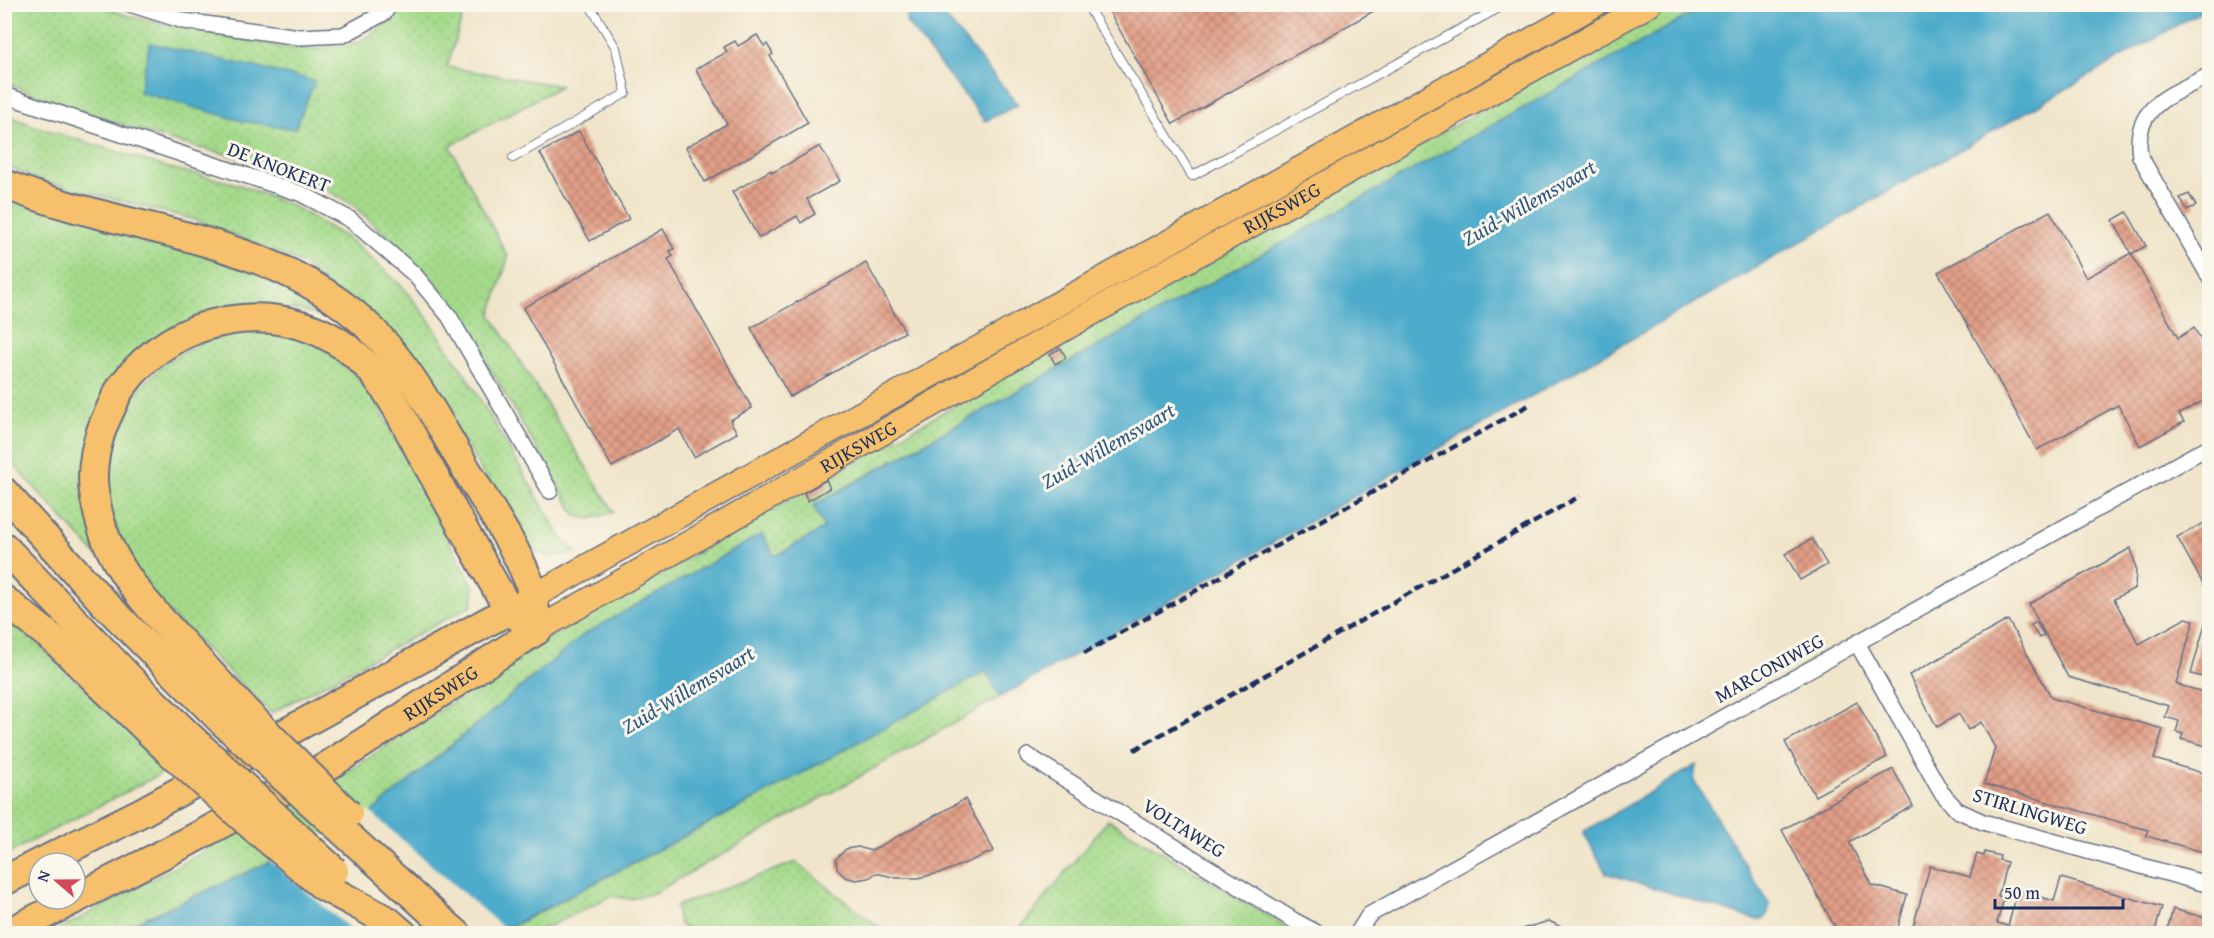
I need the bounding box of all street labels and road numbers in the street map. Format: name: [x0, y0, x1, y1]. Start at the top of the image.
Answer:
street label: DE KNOKERT: [224, 134, 335, 199]
street label: RIJKSWEG: [1237, 174, 1326, 241]
street label: RIJKSWEG: [814, 412, 902, 480]
street label: MARCONIWEG: [1709, 625, 1829, 710]
street label: RIJKSWEG: [397, 657, 484, 727]
street label: STIRLINGWEG: [1969, 779, 2091, 842]
street label: VOLTAWEG: [1137, 791, 1231, 865]

